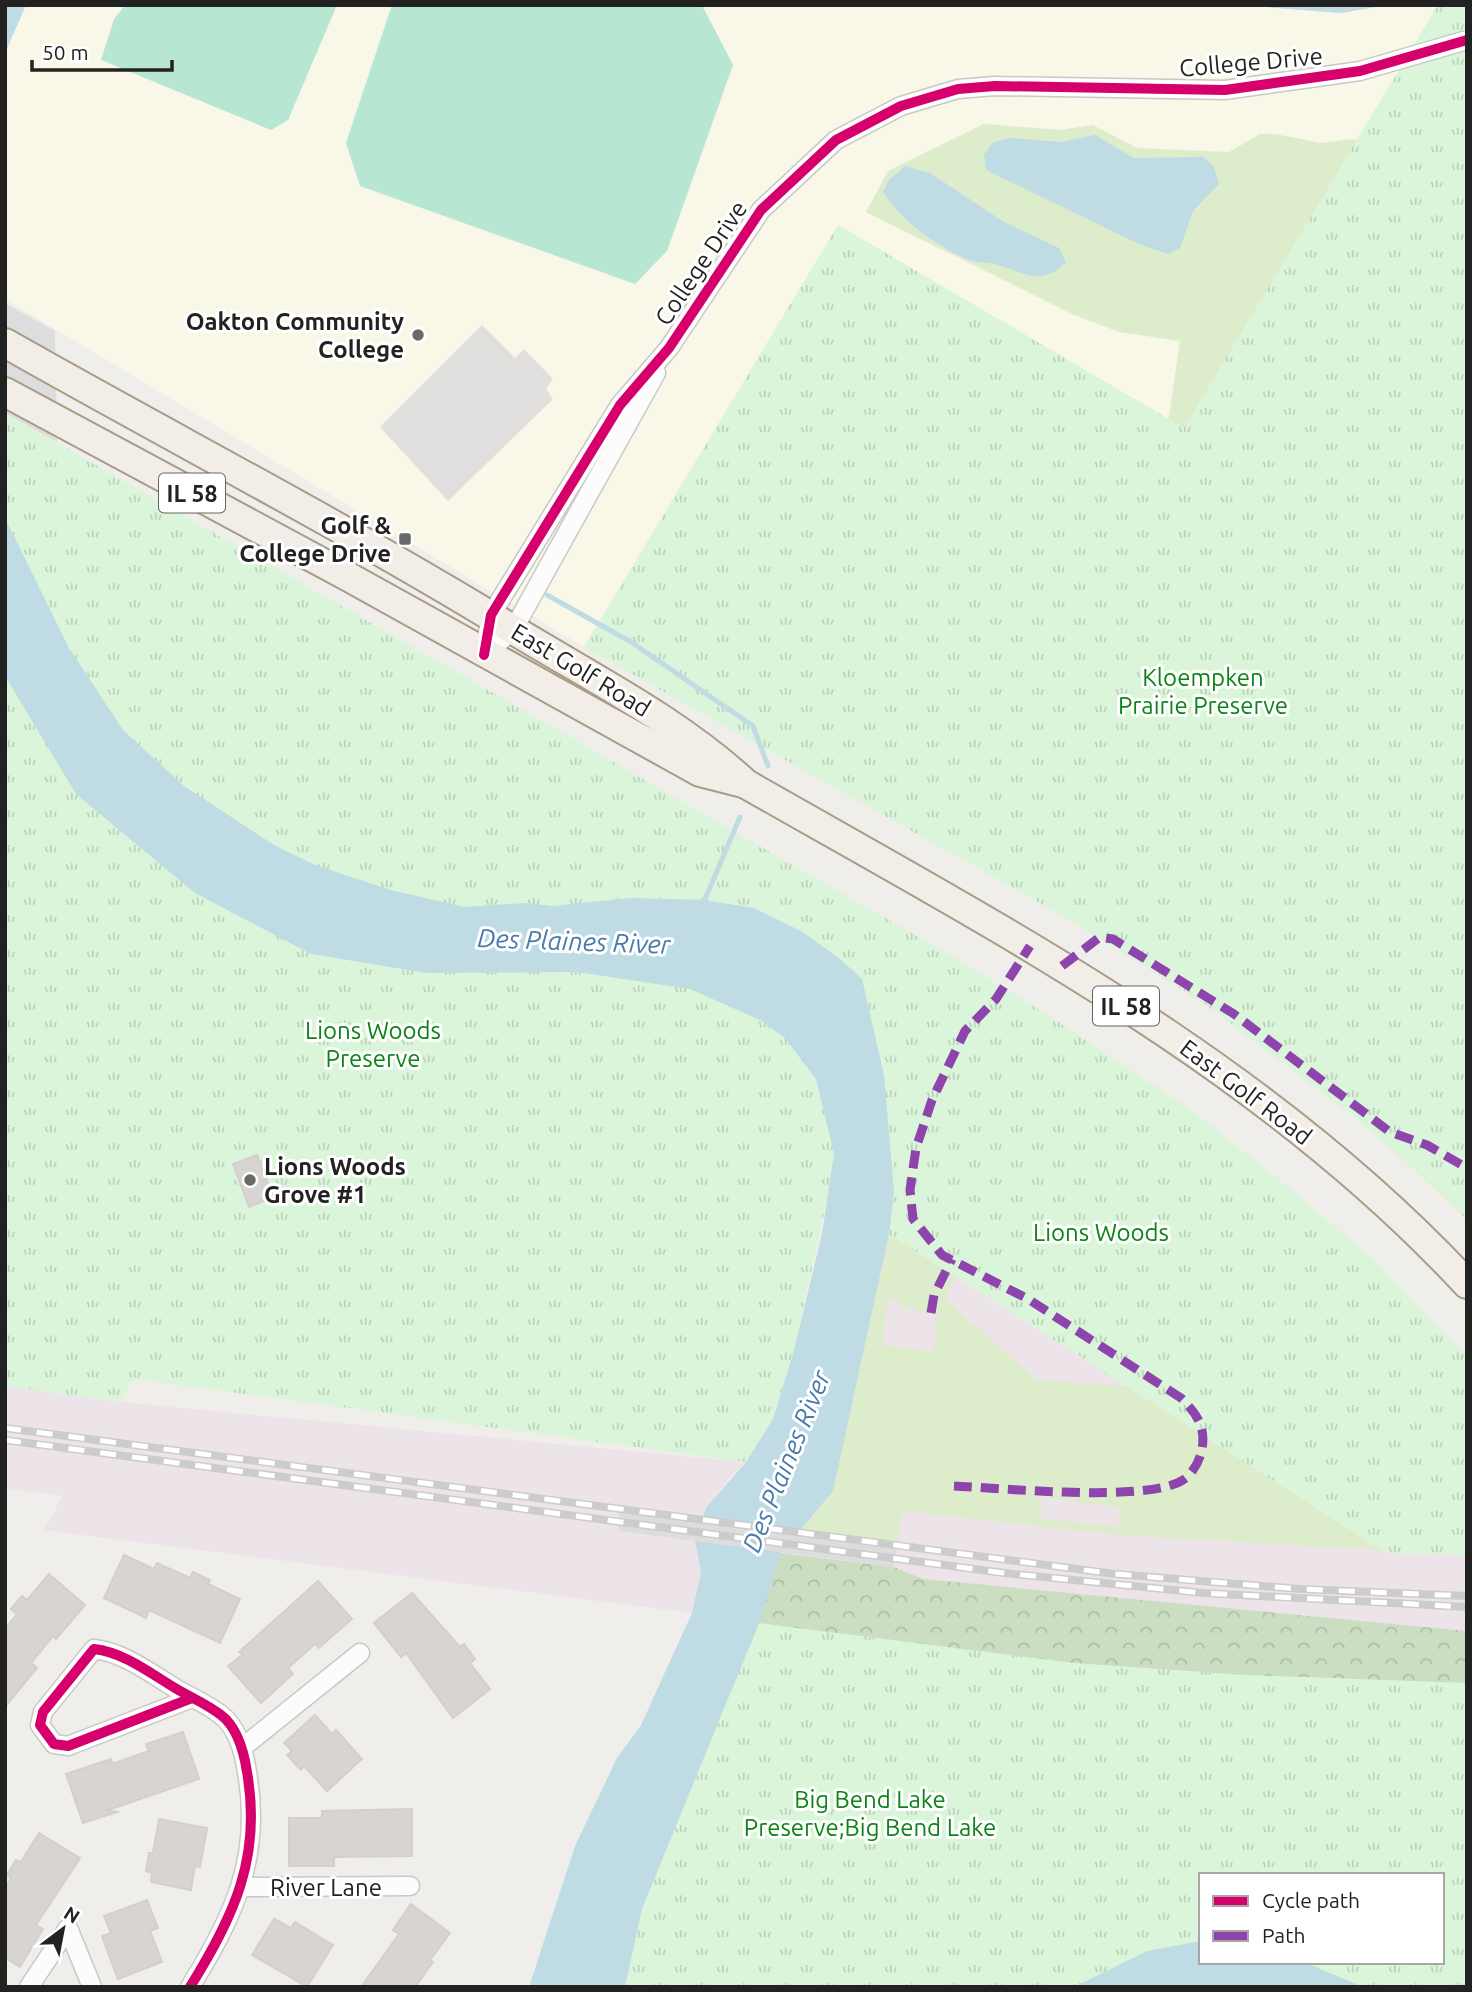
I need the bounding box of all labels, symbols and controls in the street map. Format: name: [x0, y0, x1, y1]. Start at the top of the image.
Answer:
scale bar: [32, 28, 172, 72]
text: 50 m: [42, 40, 89, 64]
street label: College Drive: [1178, 42, 1324, 82]
street label: College Drive: [650, 196, 752, 330]
place label: Oakton Community College: [186, 308, 404, 363]
marker: Oakton Community College: [410, 327, 426, 343]
road number: IL 58: [159, 474, 225, 512]
place label: Golf & College Drive: [239, 512, 391, 567]
marker: Golf & College Drive: [397, 531, 413, 547]
street label: East Golf Road: [507, 618, 655, 722]
park label: Kloempken Prairie Preserve: [1118, 664, 1288, 719]
water label: Des Plaines River: [477, 923, 672, 959]
road number: IL 58: [1093, 987, 1159, 1026]
park label: Lions Woods Preserve: [305, 1017, 441, 1072]
street label: East Golf Road: [1175, 1034, 1317, 1150]
place label: Lions Woods Grove #1: [264, 1153, 406, 1208]
marker: Lions Woods Grove #1: [242, 1172, 258, 1188]
park label: Lions Woods: [1033, 1219, 1169, 1246]
water label: Des Plaines River: [736, 1365, 836, 1556]
park label: Big Bend Lake Preserve;Big Bend Lake: [744, 1786, 996, 1841]
legend: [1199, 1873, 1444, 1964]
street label: River Lane: [270, 1874, 382, 1901]
text: Cycle path: [1262, 1888, 1360, 1912]
north arrow: [28, 1894, 98, 1964]
text: N: [60, 1901, 84, 1928]
text: Path: [1262, 1923, 1305, 1947]

